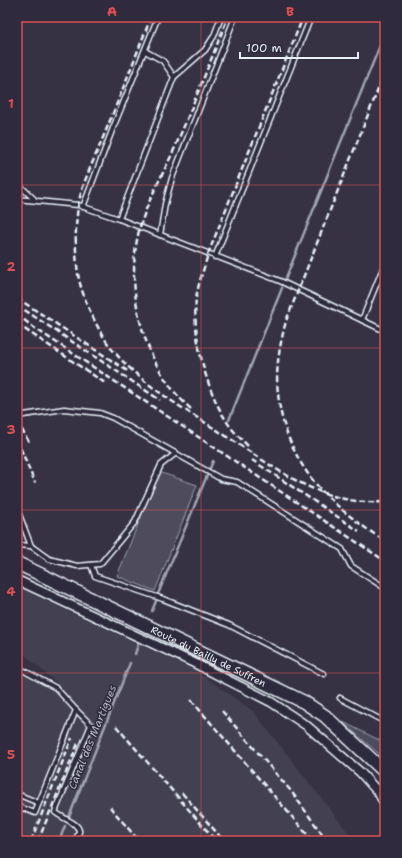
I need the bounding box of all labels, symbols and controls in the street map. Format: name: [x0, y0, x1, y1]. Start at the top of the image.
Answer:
text: A: [107, 3, 117, 20]
text: B: [286, 3, 294, 20]
scale bar: [240, 34, 358, 60]
text: 100 m: [246, 40, 282, 56]
text: 1: [8, 95, 14, 112]
text: 2: [6, 258, 16, 275]
text: 3: [6, 421, 16, 438]
text: 4: [6, 583, 16, 600]
street label: Route du Bailly de Suffren: [149, 623, 268, 690]
water label: Canal des Martigues: [65, 683, 120, 792]
text: 5: [7, 746, 15, 763]

